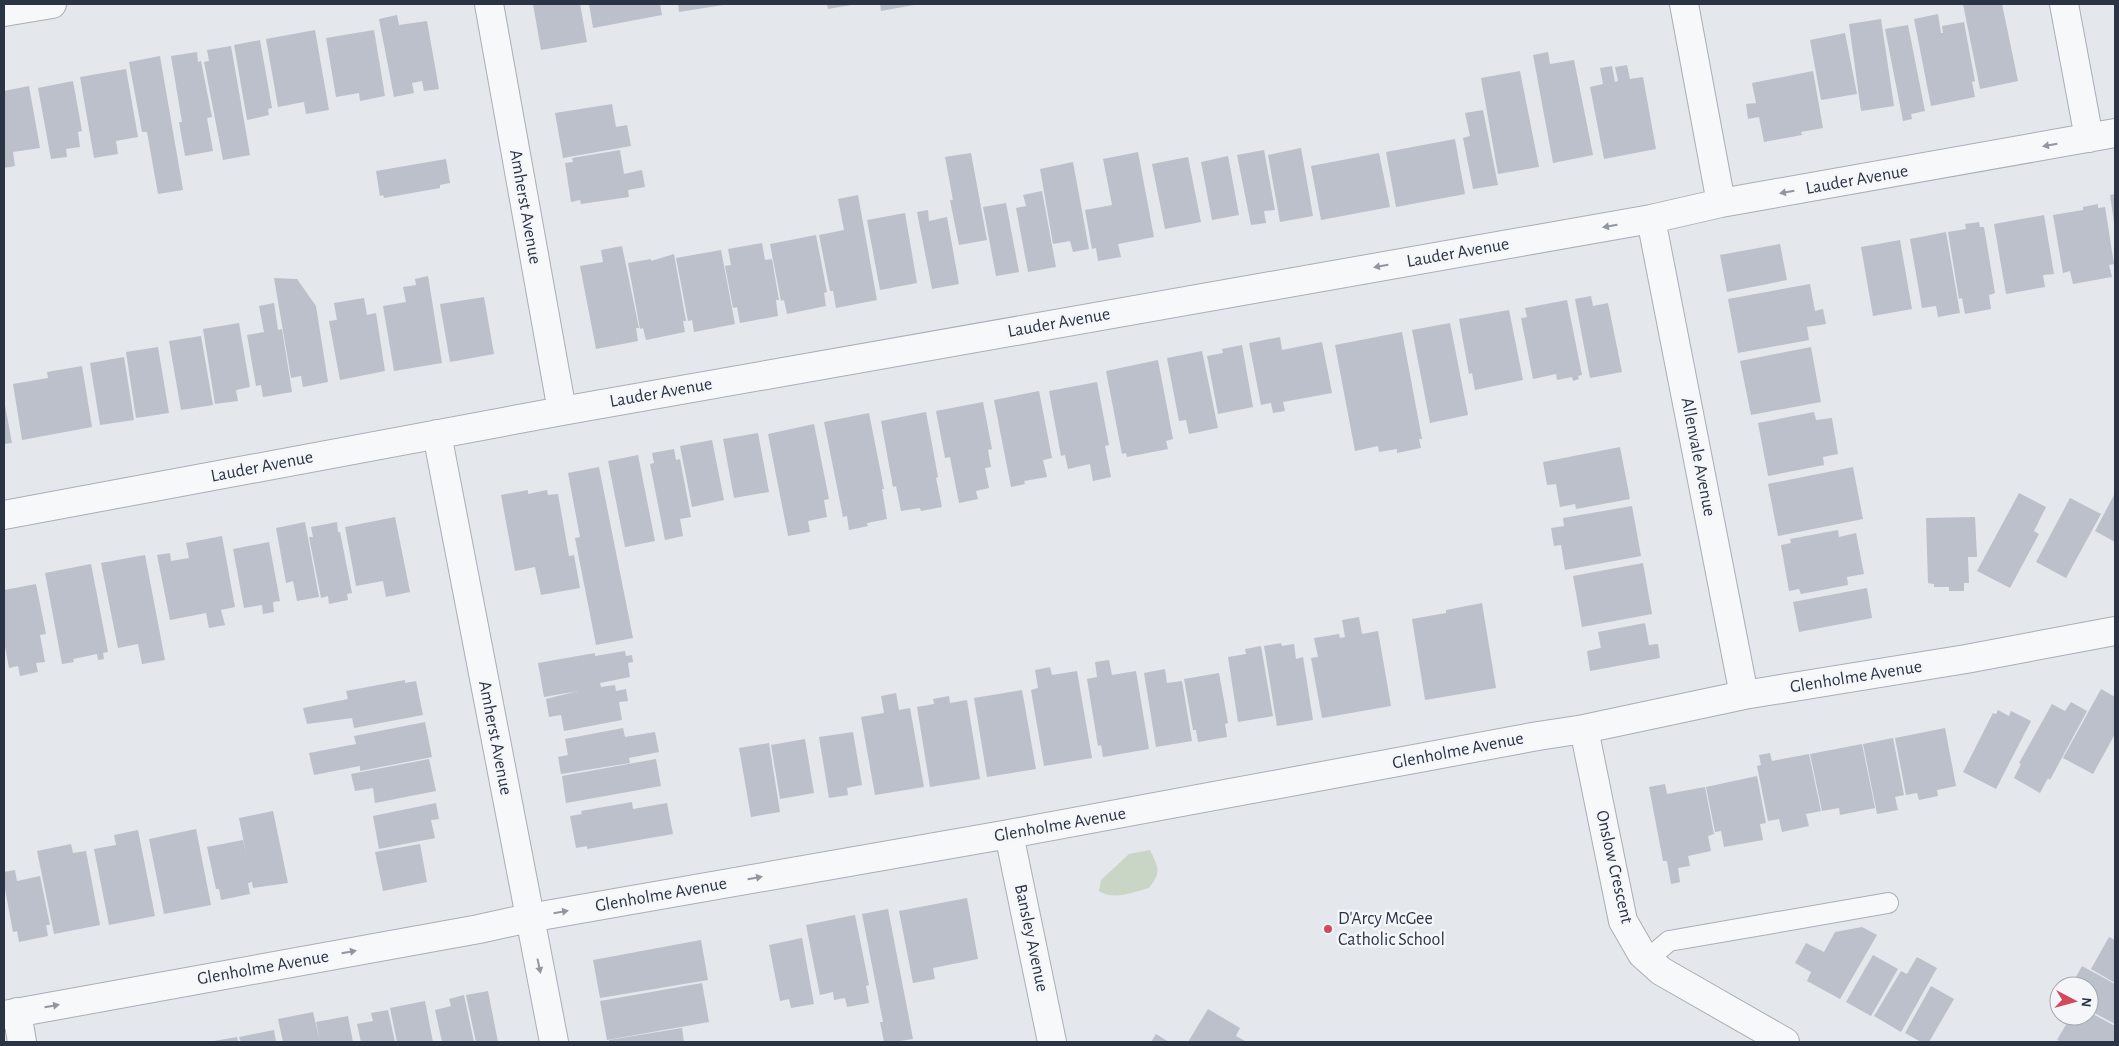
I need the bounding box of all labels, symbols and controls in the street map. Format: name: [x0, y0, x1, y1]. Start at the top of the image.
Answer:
one-way arrow: [2042, 141, 2058, 149]
street label: Amherst Avenue: [506, 148, 544, 266]
street label: Lauder Avenue: [1804, 162, 1910, 198]
one-way arrow: [1779, 188, 1794, 196]
one-way arrow: [1602, 222, 1618, 230]
street label: Lauder Avenue: [1405, 235, 1511, 271]
one-way arrow: [1373, 263, 1389, 271]
street label: Lauder Avenue: [1006, 305, 1112, 341]
street label: Lauder Avenue: [608, 375, 714, 411]
street label: Allenvale Avenue: [1678, 396, 1718, 518]
street label: Lauder Avenue: [209, 448, 315, 486]
street label: Glenholme Avenue: [1789, 658, 1923, 696]
street label: Amherst Avenue: [475, 679, 515, 797]
street label: Glenholme Avenue: [1391, 729, 1525, 773]
street label: Glenholme Avenue: [993, 805, 1127, 845]
street label: Onslow Crescent: [1592, 809, 1636, 926]
one-way arrow: [747, 874, 763, 882]
street label: Glenholme Avenue: [594, 875, 728, 915]
street label: Bansley Avenue: [1011, 883, 1051, 993]
one-way arrow: [553, 908, 569, 916]
place label: D'Arcy McGee Catholic School: [1338, 910, 1445, 949]
marker: D'Arcy McGee Catholic School: [1322, 923, 1334, 935]
one-way arrow: [342, 947, 358, 955]
street label: Glenholme Avenue: [196, 948, 330, 988]
one-way arrow: [535, 958, 543, 974]
north arrow: [2049, 976, 2099, 1026]
text: N: [2078, 997, 2093, 1008]
one-way arrow: [44, 1002, 60, 1010]

